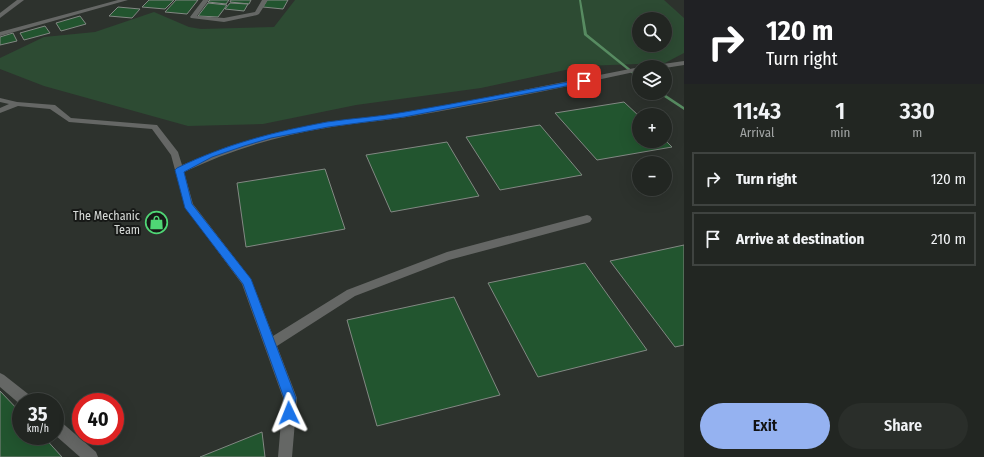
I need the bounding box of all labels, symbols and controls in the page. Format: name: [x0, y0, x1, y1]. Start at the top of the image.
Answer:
map controls: [632, 12, 672, 196]
button: search: [632, 12, 672, 52]
text: 120 m: [766, 14, 833, 47]
icon: right: [700, 16, 752, 68]
text: Turn right: [766, 48, 838, 70]
button: layers: [632, 60, 672, 100]
pin: [567, 64, 601, 98]
icon: arrive: [573, 70, 595, 92]
text: 11:43: [733, 97, 781, 125]
text: 1: [835, 97, 845, 125]
text: 330: [899, 97, 935, 125]
button: +: [632, 108, 672, 148]
text: Arrival: [740, 125, 774, 140]
text: min: [830, 125, 850, 140]
text: m: [912, 125, 922, 140]
button: −: [632, 156, 672, 196]
icon: right: [702, 168, 724, 190]
text: Turn right: [736, 170, 797, 188]
text: 120 m: [931, 170, 966, 188]
place label: The Mechanic Team: [73, 209, 140, 237]
shop icon: The Mechanic Team: [143, 210, 169, 236]
icon: arrive: [702, 228, 724, 250]
text: Arrive at destination: [736, 230, 864, 248]
text: 210 m: [931, 230, 966, 248]
position arrow: [268, 392, 310, 434]
speed limit sign: 40: [72, 393, 124, 445]
text: 35: [28, 402, 48, 426]
button: Exit: [700, 403, 830, 449]
button: Share: [838, 403, 968, 449]
text: km/h: [27, 423, 49, 435]

